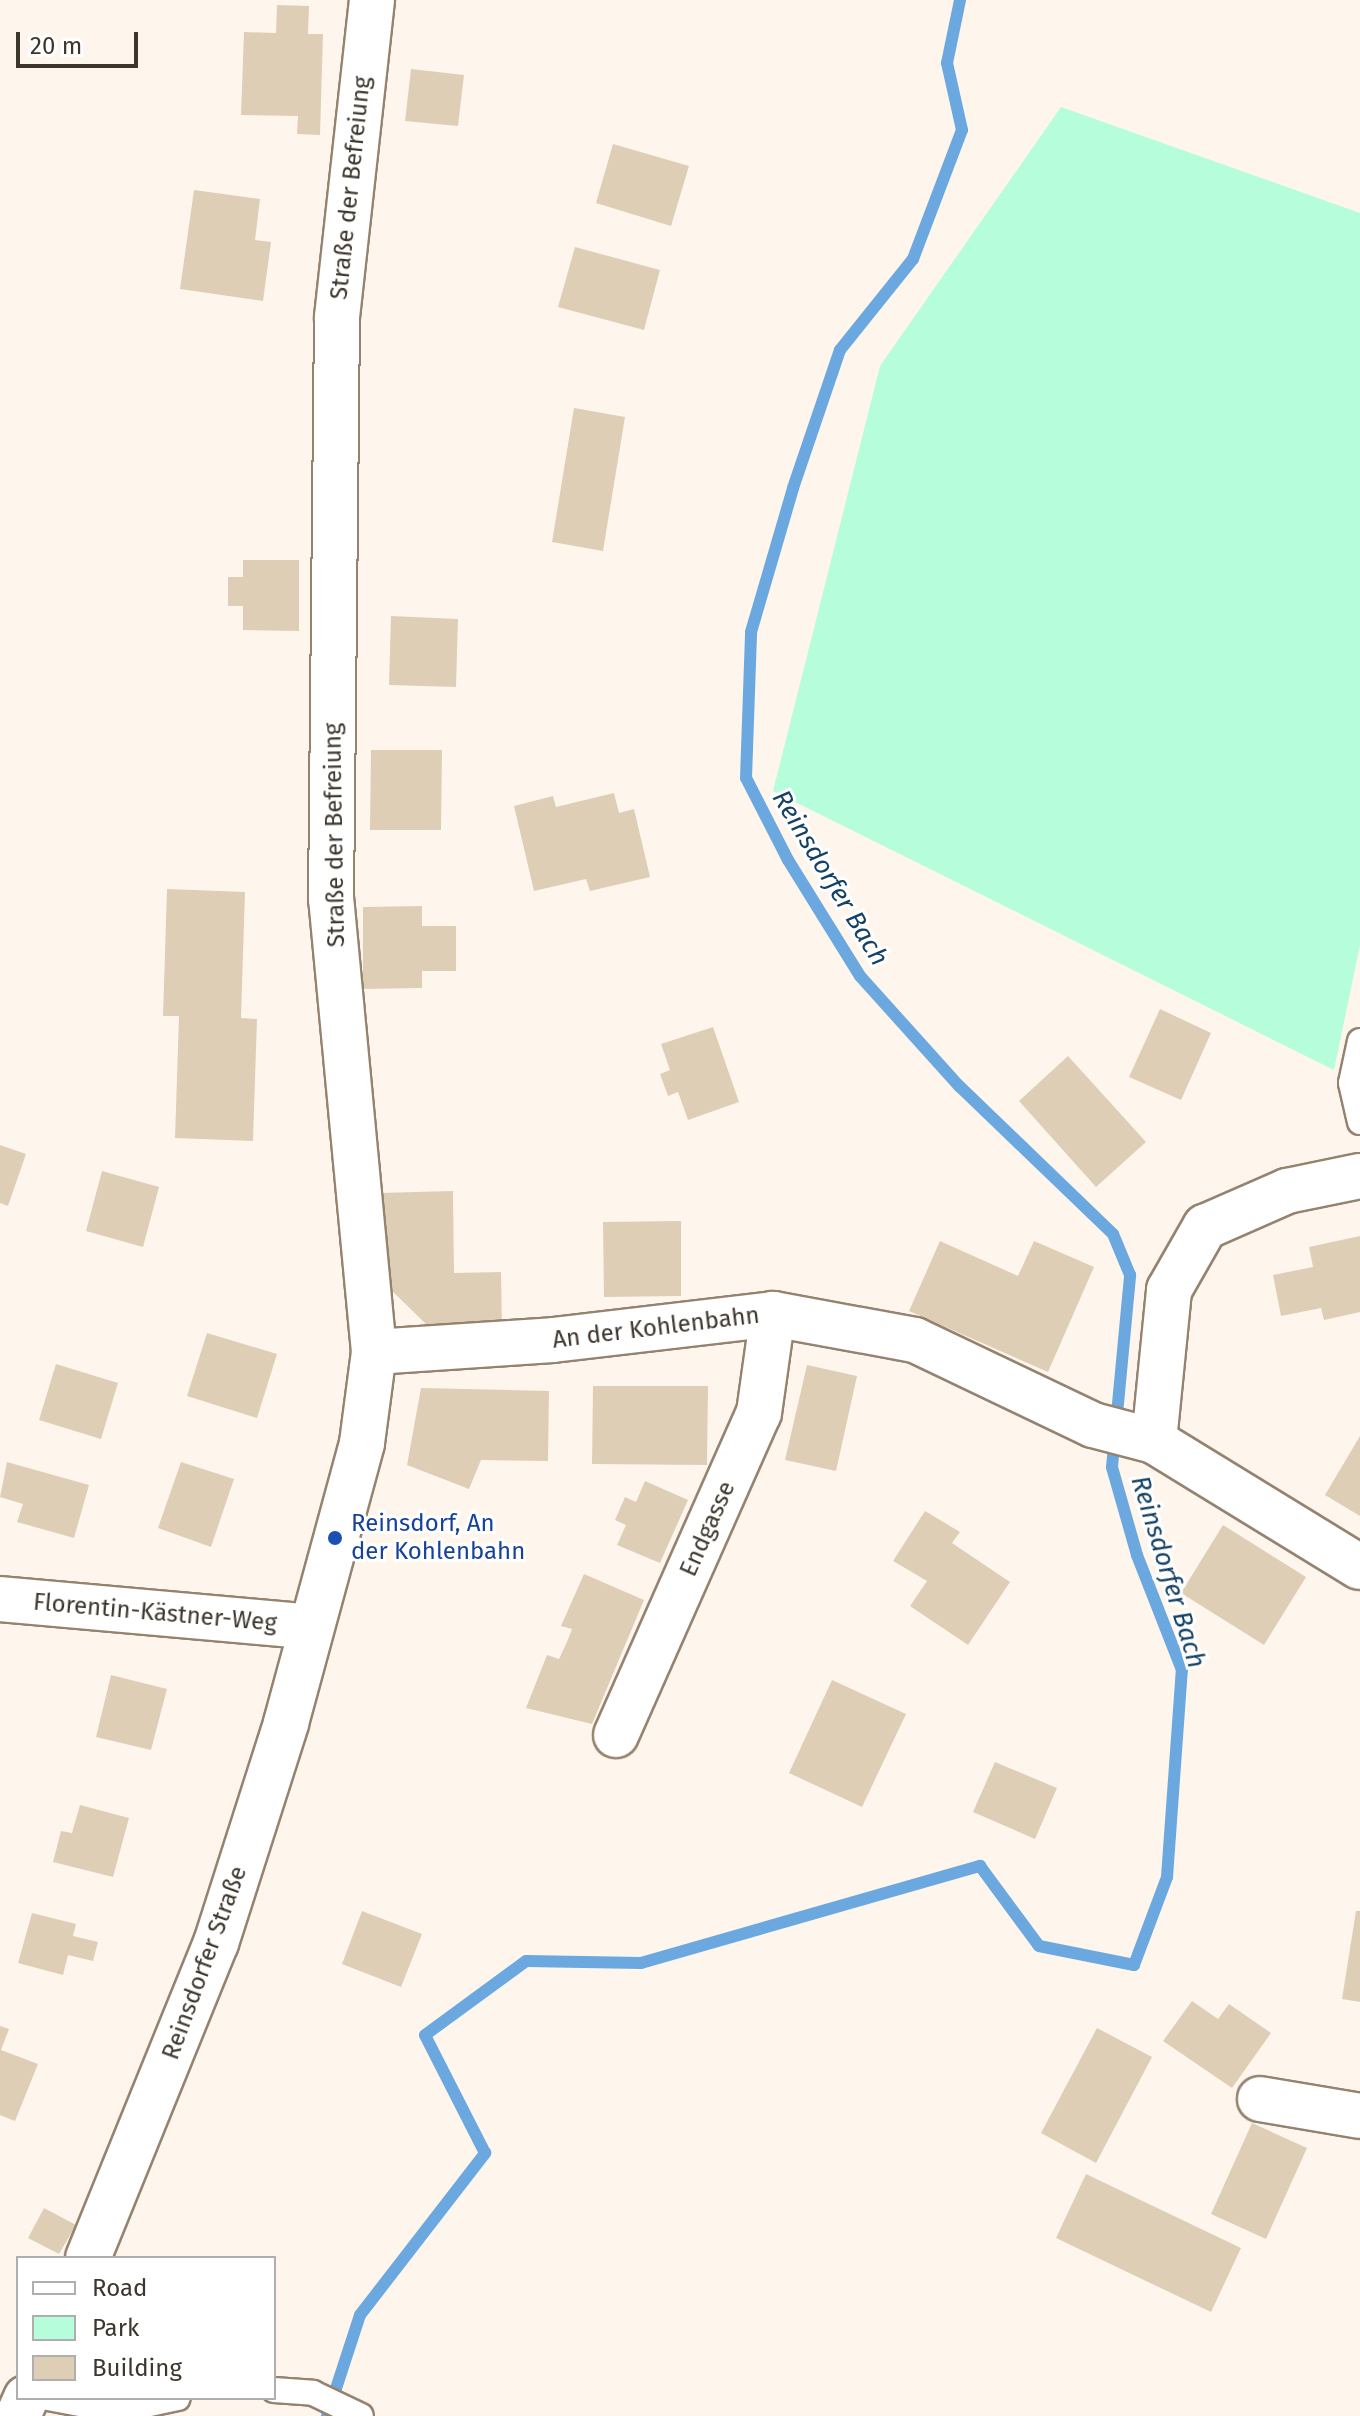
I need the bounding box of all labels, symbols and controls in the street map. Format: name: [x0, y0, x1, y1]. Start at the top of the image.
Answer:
scale bar: [20, 16, 142, 66]
text: 20 m: [30, 32, 82, 60]
street label: Straße der Befreiung: [325, 75, 377, 301]
street label: Straße der Befreiung: [319, 722, 351, 948]
water label: Reinsdorfer Bach: [765, 785, 895, 971]
street label: An der Kohlenbahn: [551, 1301, 761, 1355]
water label: Reinsdorfer Bach: [1124, 1472, 1212, 1672]
street label: Endgasse: [674, 1477, 742, 1581]
place label: Reinsdorf, An der Kohlenbahn: [351, 1510, 525, 1566]
marker: Reinsdorf, An der Kohlenbahn: [326, 1529, 344, 1547]
street label: Florentin-Kästner-Weg: [32, 1588, 278, 1638]
street label: Reinsdorfer Straße: [157, 1862, 253, 2064]
legend: [16, 2256, 276, 2400]
text: Road: [92, 2274, 147, 2302]
text: Park: [92, 2314, 139, 2342]
text: Building: [92, 2354, 182, 2382]

